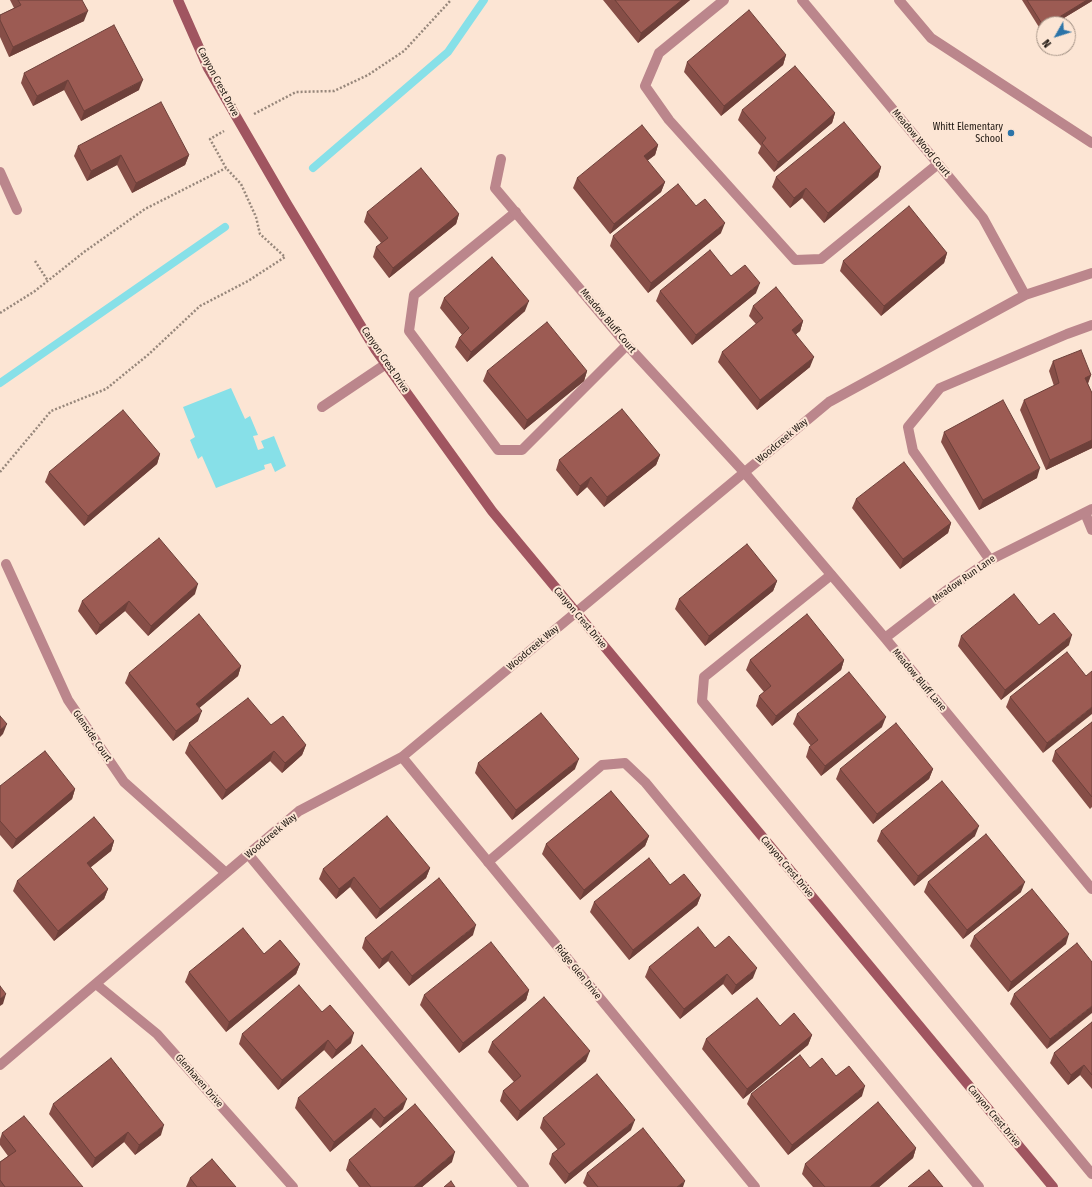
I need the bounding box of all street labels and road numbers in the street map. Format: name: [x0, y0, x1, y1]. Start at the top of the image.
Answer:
street label: Canyon Crest Drive: [195, 45, 241, 119]
street label: Meadow Wood Court: [889, 107, 953, 179]
street label: Meadow Bluff Court: [578, 286, 638, 356]
street label: Canyon Crest Drive: [359, 325, 411, 395]
street label: Woodcreek Way: [754, 416, 810, 466]
street label: Meadow Run Lane: [930, 553, 998, 605]
street label: Canyon Crest Drive: [551, 585, 609, 651]
street label: Woodcreek Way: [505, 623, 561, 673]
street label: Meadow Bluff Lane: [889, 646, 949, 714]
street label: Glenside Court: [70, 708, 114, 764]
street label: Woodcreek Way: [243, 811, 299, 861]
street label: Canyon Crest Drive: [758, 834, 816, 900]
street label: Ridge Glen Drive: [552, 942, 604, 1002]
street label: Glenhaven Drive: [173, 1052, 225, 1110]
street label: Canyon Crest Drive: [965, 1083, 1023, 1149]

